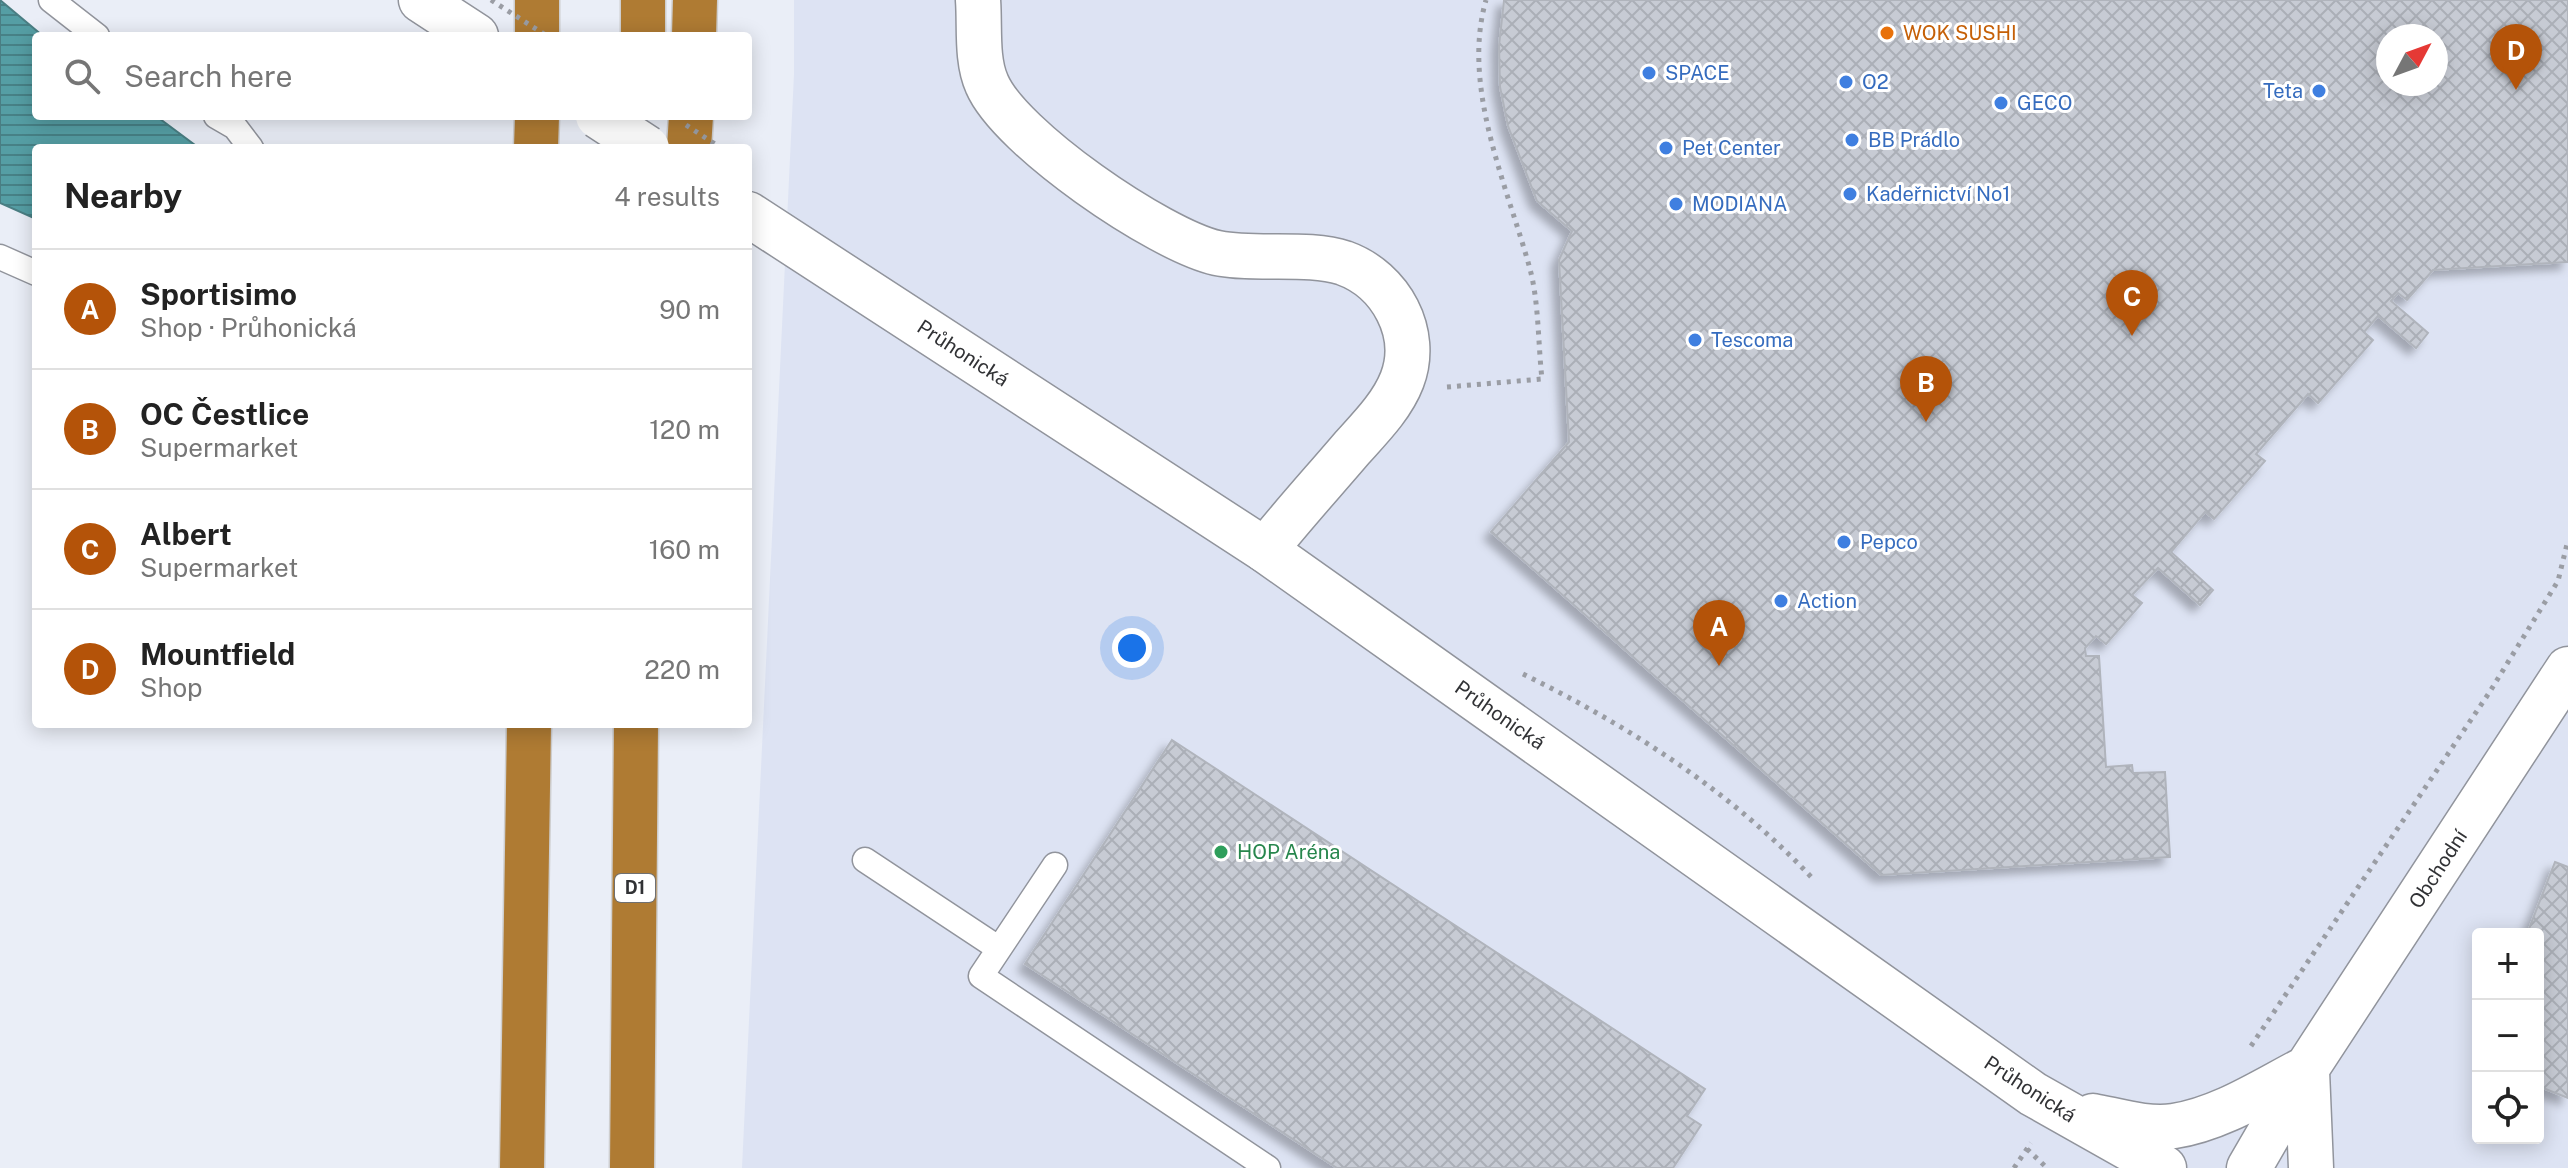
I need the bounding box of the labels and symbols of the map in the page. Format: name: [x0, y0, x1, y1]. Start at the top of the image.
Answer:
place label: WOK SUSHI: [1903, 21, 2017, 45]
marker: WOK SUSHI: [1878, 24, 1896, 42]
north arrow: [2376, 24, 2448, 96]
pin: D: [2490, 24, 2542, 90]
place label: SPACE: [1665, 61, 1730, 85]
marker: SPACE: [1640, 64, 1658, 82]
place label: O2: [1862, 70, 1889, 94]
marker: O2: [1837, 73, 1855, 91]
place label: Teta: [2263, 79, 2303, 103]
marker: Teta: [2310, 82, 2328, 100]
place label: GECO: [2017, 91, 2073, 115]
marker: GECO: [1992, 94, 2010, 112]
place label: BB Prádlo: [1868, 128, 1960, 152]
marker: BB Prádlo: [1843, 131, 1861, 149]
place label: Pet Center: [1682, 136, 1781, 160]
marker: Pet Center: [1657, 139, 1675, 157]
place label: Kadeřnictví No1: [1866, 182, 2010, 206]
marker: Kadeřnictví No1: [1841, 185, 1859, 203]
place label: MODIANA: [1692, 192, 1787, 216]
marker: MODIANA: [1667, 195, 1685, 213]
pin: C: [2106, 270, 2158, 336]
street label: Průhonická: [913, 315, 1013, 391]
place label: Tescoma: [1711, 328, 1793, 352]
marker: Tescoma: [1686, 331, 1704, 349]
pin: B: [1900, 356, 1952, 422]
place label: Pepco: [1860, 530, 1918, 554]
marker: Pepco: [1835, 533, 1853, 551]
place label: Action: [1797, 589, 1857, 613]
marker: Action: [1772, 592, 1790, 610]
pin: A: [1693, 600, 1745, 666]
your location: [1112, 628, 1152, 668]
street label: Průhonická: [1450, 675, 1550, 755]
street label: Obchodní: [2404, 824, 2473, 913]
place label: HOP Aréna: [1237, 840, 1340, 864]
marker: HOP Aréna: [1212, 843, 1230, 861]
road number: D1: [615, 874, 655, 902]
street label: Průhonická: [1980, 1051, 2080, 1127]

